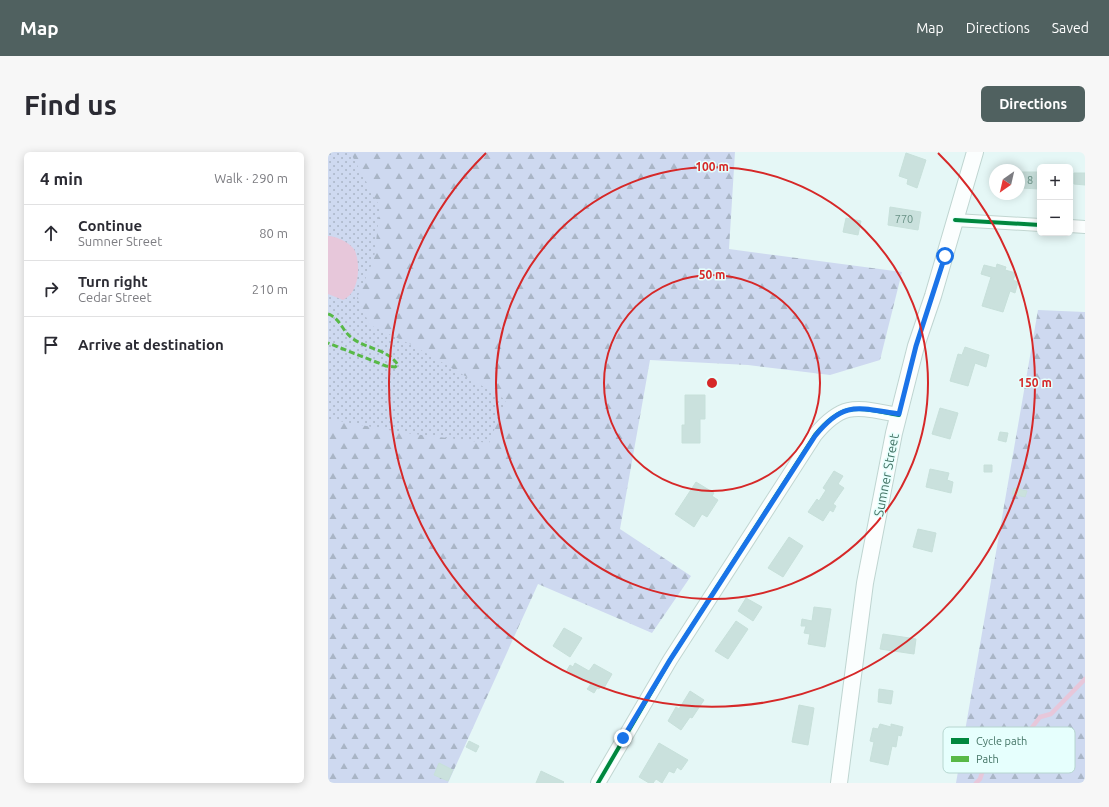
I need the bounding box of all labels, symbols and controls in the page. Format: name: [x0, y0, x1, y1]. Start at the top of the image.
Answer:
text: Map: [20, 17, 59, 39]
text: Map: [916, 20, 944, 36]
text: Directions: [966, 20, 1030, 36]
text: Saved: [1052, 20, 1089, 36]
button: Directions: [981, 86, 1085, 122]
text: Find us: [24, 89, 117, 120]
text: 100 m: [695, 160, 729, 173]
north arrow: [989, 164, 1025, 200]
map controls: [1037, 164, 1073, 236]
button: +: [1037, 164, 1073, 200]
text: 4 min: [40, 169, 83, 188]
text: Walk · 290 m: [214, 171, 288, 185]
house number: 8: [1027, 174, 1033, 186]
button: −: [1037, 200, 1073, 236]
house number: 770: [895, 213, 913, 225]
text: Continue: [78, 217, 142, 234]
icon: ahead: [40, 222, 62, 244]
text: 80 m: [259, 226, 288, 240]
text: Sumner Street: [78, 234, 162, 248]
route start: [936, 247, 954, 265]
text: 50 m: [699, 268, 725, 281]
text: Turn right: [78, 273, 148, 290]
icon: right: [40, 278, 62, 300]
text: 210 m: [252, 282, 288, 296]
text: Cedar Street: [78, 290, 152, 304]
icon: arrive: [40, 334, 62, 356]
text: Arrive at destination: [78, 336, 224, 353]
centre of rings: [705, 376, 719, 390]
text: 150 m: [1018, 376, 1052, 389]
street label: Sumner Street: [871, 432, 901, 518]
legend: [943, 727, 1075, 773]
route end: [614, 729, 632, 747]
text: Cycle path: [976, 735, 1027, 747]
text: Path: [976, 753, 999, 765]

